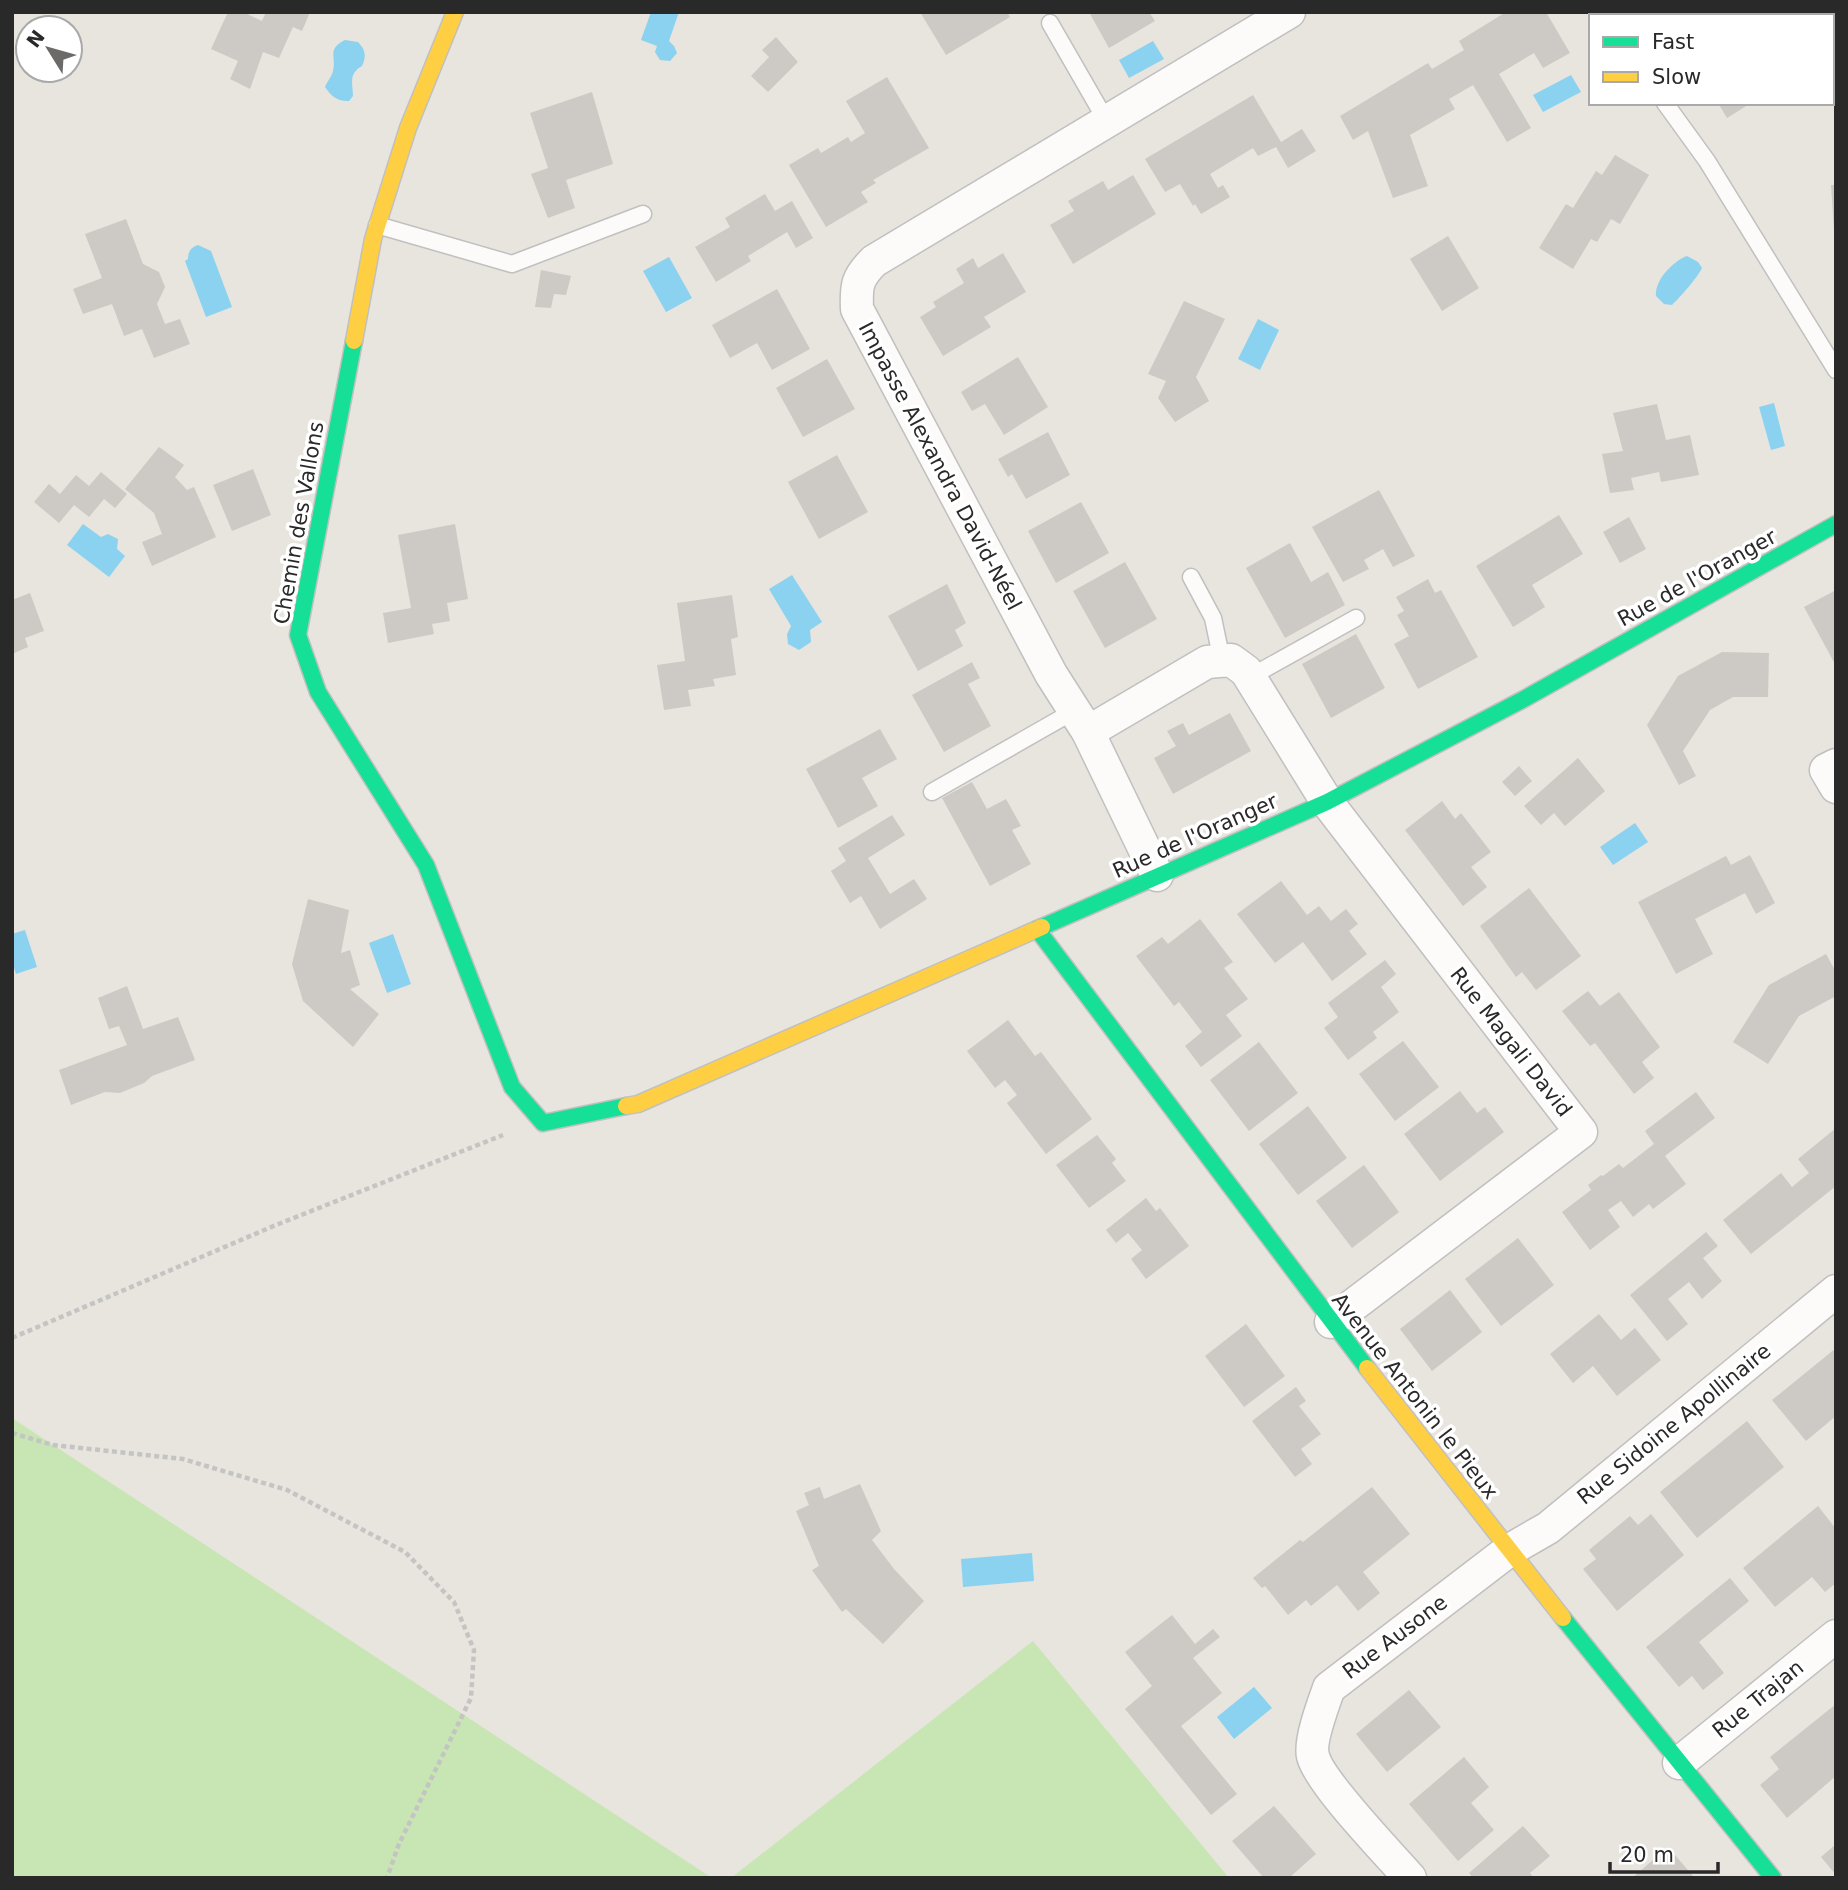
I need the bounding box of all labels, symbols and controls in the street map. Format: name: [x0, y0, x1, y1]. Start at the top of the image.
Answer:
north arrow: [14, 14, 84, 84]
legend: [1589, 14, 1834, 105]
text: N: [22, 26, 49, 52]
text: Fast: [1652, 30, 1694, 54]
text: Slow: [1652, 65, 1701, 89]
street label: Impasse Alexandra David-Néel: [854, 318, 1026, 614]
street label: Chemin des Vallons: [269, 420, 329, 626]
street label: Rue de l'Oranger: [1614, 524, 1781, 631]
street label: Rue de l'Oranger: [1109, 789, 1281, 883]
street label: Rue Magali David: [1445, 963, 1577, 1121]
street label: Avenue Antonin le Pieux: [1327, 1288, 1503, 1504]
street label: Rue Sidoine Apollinaire: [1572, 1339, 1776, 1509]
street label: Rue Ausone: [1338, 1590, 1452, 1684]
street label: Rue Trajan: [1708, 1655, 1808, 1743]
scale bar: [1610, 1830, 1718, 1874]
text: 20 m: [1620, 1843, 1674, 1867]

